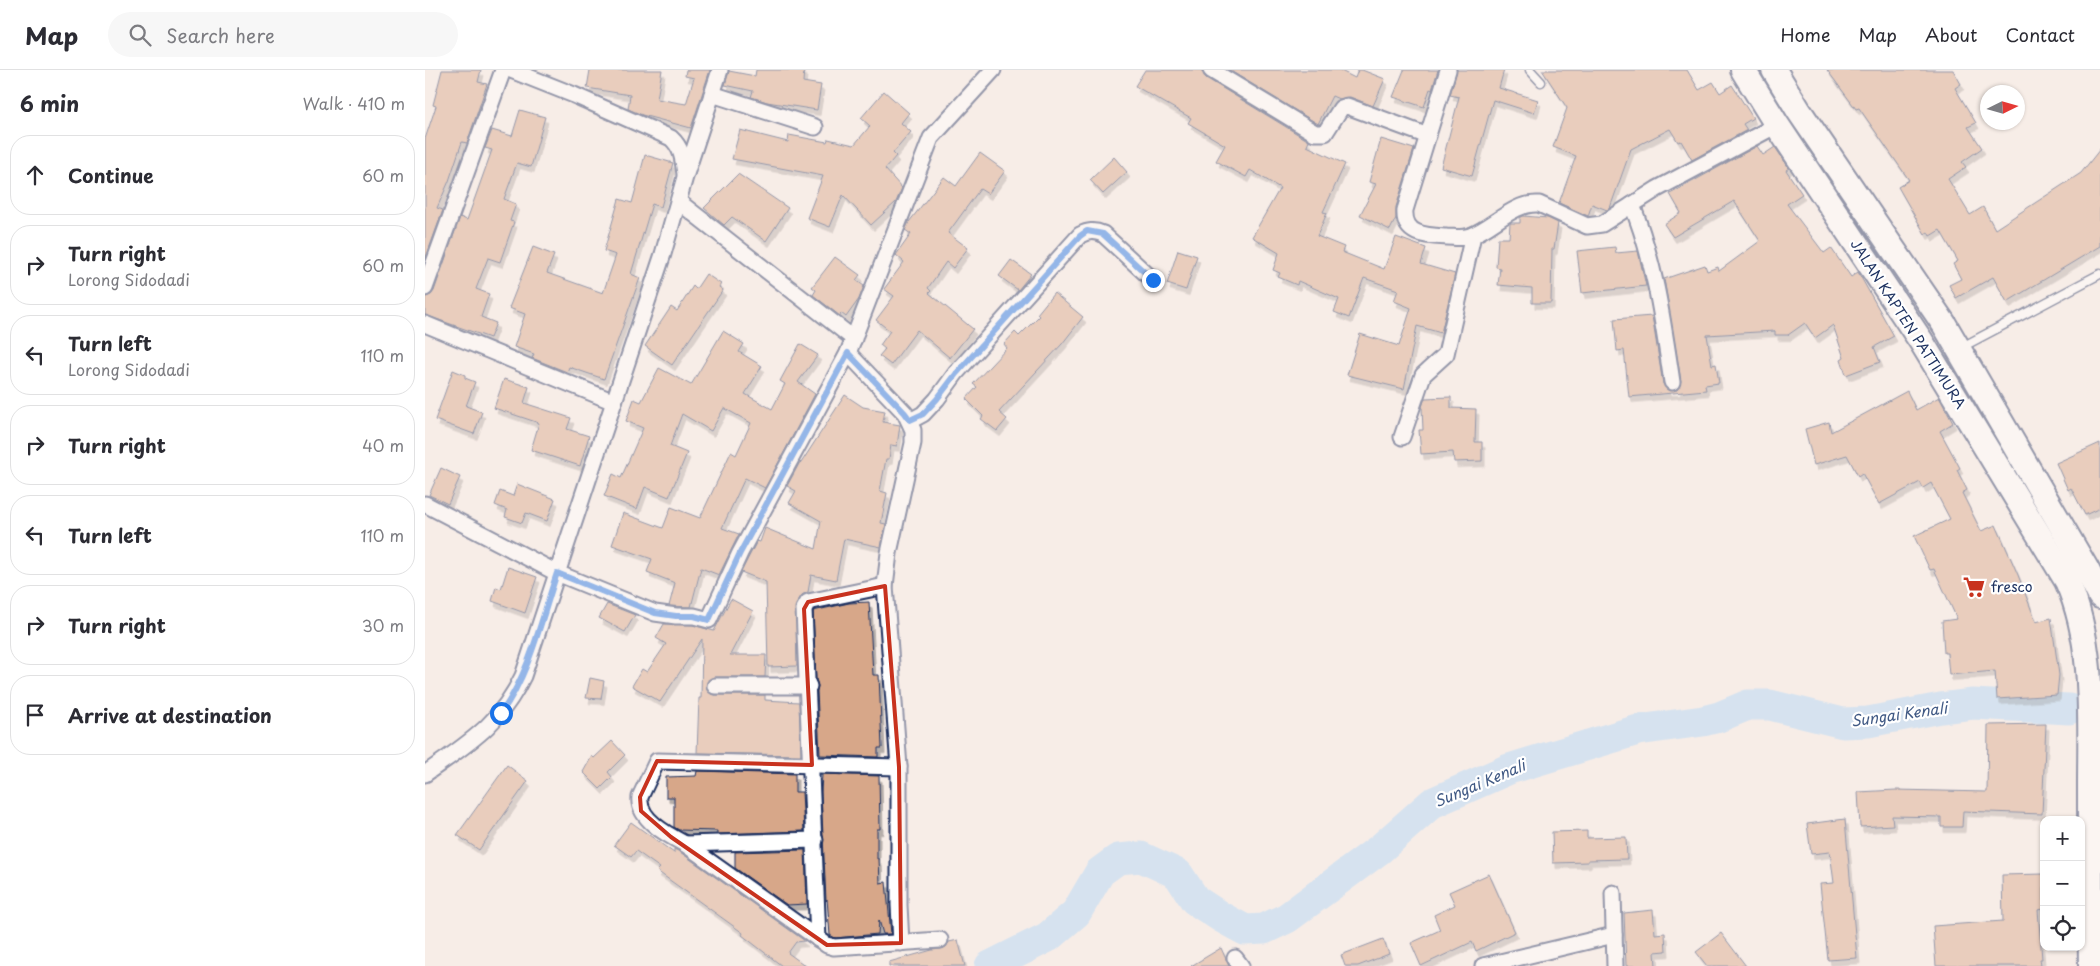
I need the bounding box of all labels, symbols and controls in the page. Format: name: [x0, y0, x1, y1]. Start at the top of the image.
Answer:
search box: [108, 12, 458, 57]
text: Map: [25, 17, 78, 53]
icon: search: [126, 21, 154, 49]
text: Search here: [166, 21, 275, 49]
text: Home: [1780, 21, 1830, 48]
text: Map: [1858, 21, 1897, 48]
text: About: [1925, 21, 1977, 48]
text: Contact: [2005, 21, 2075, 48]
north arrow: [1980, 85, 2025, 130]
text: 6 min: [20, 87, 79, 119]
text: Walk · 410 m: [303, 91, 405, 115]
icon: ahead: [21, 161, 49, 189]
text: Continue: [68, 161, 154, 189]
text: 60 m: [362, 163, 404, 187]
street label: JALAN KAPTEN PATTIMURA: [1846, 235, 1971, 413]
text: Turn right: [68, 239, 166, 267]
icon: right: [21, 251, 49, 279]
text: 60 m: [362, 253, 404, 277]
text: Lorong Sidodadi: [68, 267, 190, 291]
route end: [1142, 269, 1165, 292]
text: Turn left: [68, 329, 152, 357]
icon: left: [21, 341, 49, 369]
text: 110 m: [361, 343, 404, 367]
text: Lorong Sidodadi: [68, 357, 190, 381]
icon: right: [21, 431, 49, 459]
text: Turn right: [68, 431, 166, 459]
text: 40 m: [362, 433, 404, 457]
icon: left: [21, 521, 49, 549]
text: Turn left: [68, 521, 152, 549]
text: 110 m: [361, 523, 404, 547]
supermarket icon: fresco: [1961, 574, 1987, 600]
place label: fresco: [1991, 576, 2033, 597]
icon: right: [21, 611, 49, 639]
text: Turn right: [68, 611, 166, 639]
text: 30 m: [362, 613, 404, 637]
water label: Sungai Kenali: [1849, 695, 1951, 732]
icon: arrive: [21, 701, 49, 729]
text: Arrive at destination: [68, 701, 272, 729]
route start: [490, 702, 513, 725]
water label: Sungai Kenali: [1430, 752, 1531, 812]
map controls: [2040, 816, 2085, 951]
button: +: [2040, 816, 2085, 861]
button: −: [2040, 861, 2085, 906]
button: locate: [2040, 906, 2085, 951]

